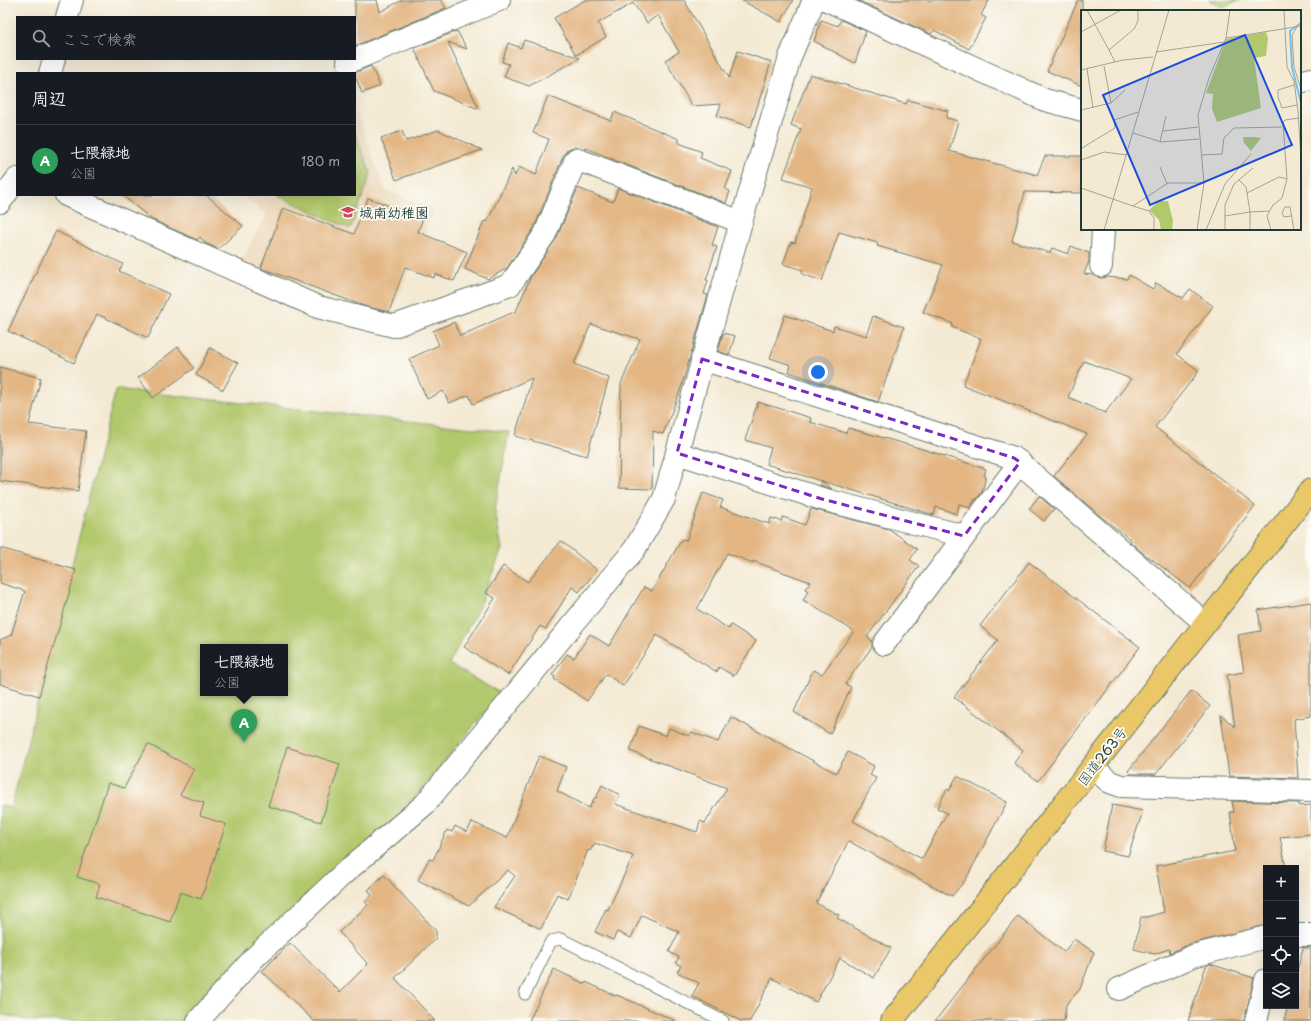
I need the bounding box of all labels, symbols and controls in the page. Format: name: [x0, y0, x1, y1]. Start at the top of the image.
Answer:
inset map: [1081, 10, 1301, 230]
search box: [16, 16, 356, 60]
icon: search: [30, 27, 52, 49]
text: ここで検索: [62, 27, 137, 50]
text: 周辺: [32, 85, 66, 111]
text: 七隈緑地: [70, 140, 130, 163]
text: A: [40, 151, 50, 170]
text: 180 m: [301, 151, 340, 170]
text: 公園: [70, 163, 96, 182]
place label: 城南幼稚園: [359, 202, 429, 223]
school or university icon: 城南幼稚園: [340, 204, 356, 220]
your location: [808, 362, 828, 382]
popup: [200, 644, 288, 696]
text: 七隈緑地: [214, 649, 274, 672]
text: 公園: [214, 672, 240, 691]
pin: A: [231, 709, 257, 742]
street label: 国道263号: [1072, 722, 1132, 790]
map controls: [1263, 865, 1299, 1009]
button: +: [1263, 865, 1299, 901]
button: −: [1263, 901, 1299, 937]
button: locate: [1263, 937, 1299, 973]
button: layers: [1263, 973, 1299, 1009]

